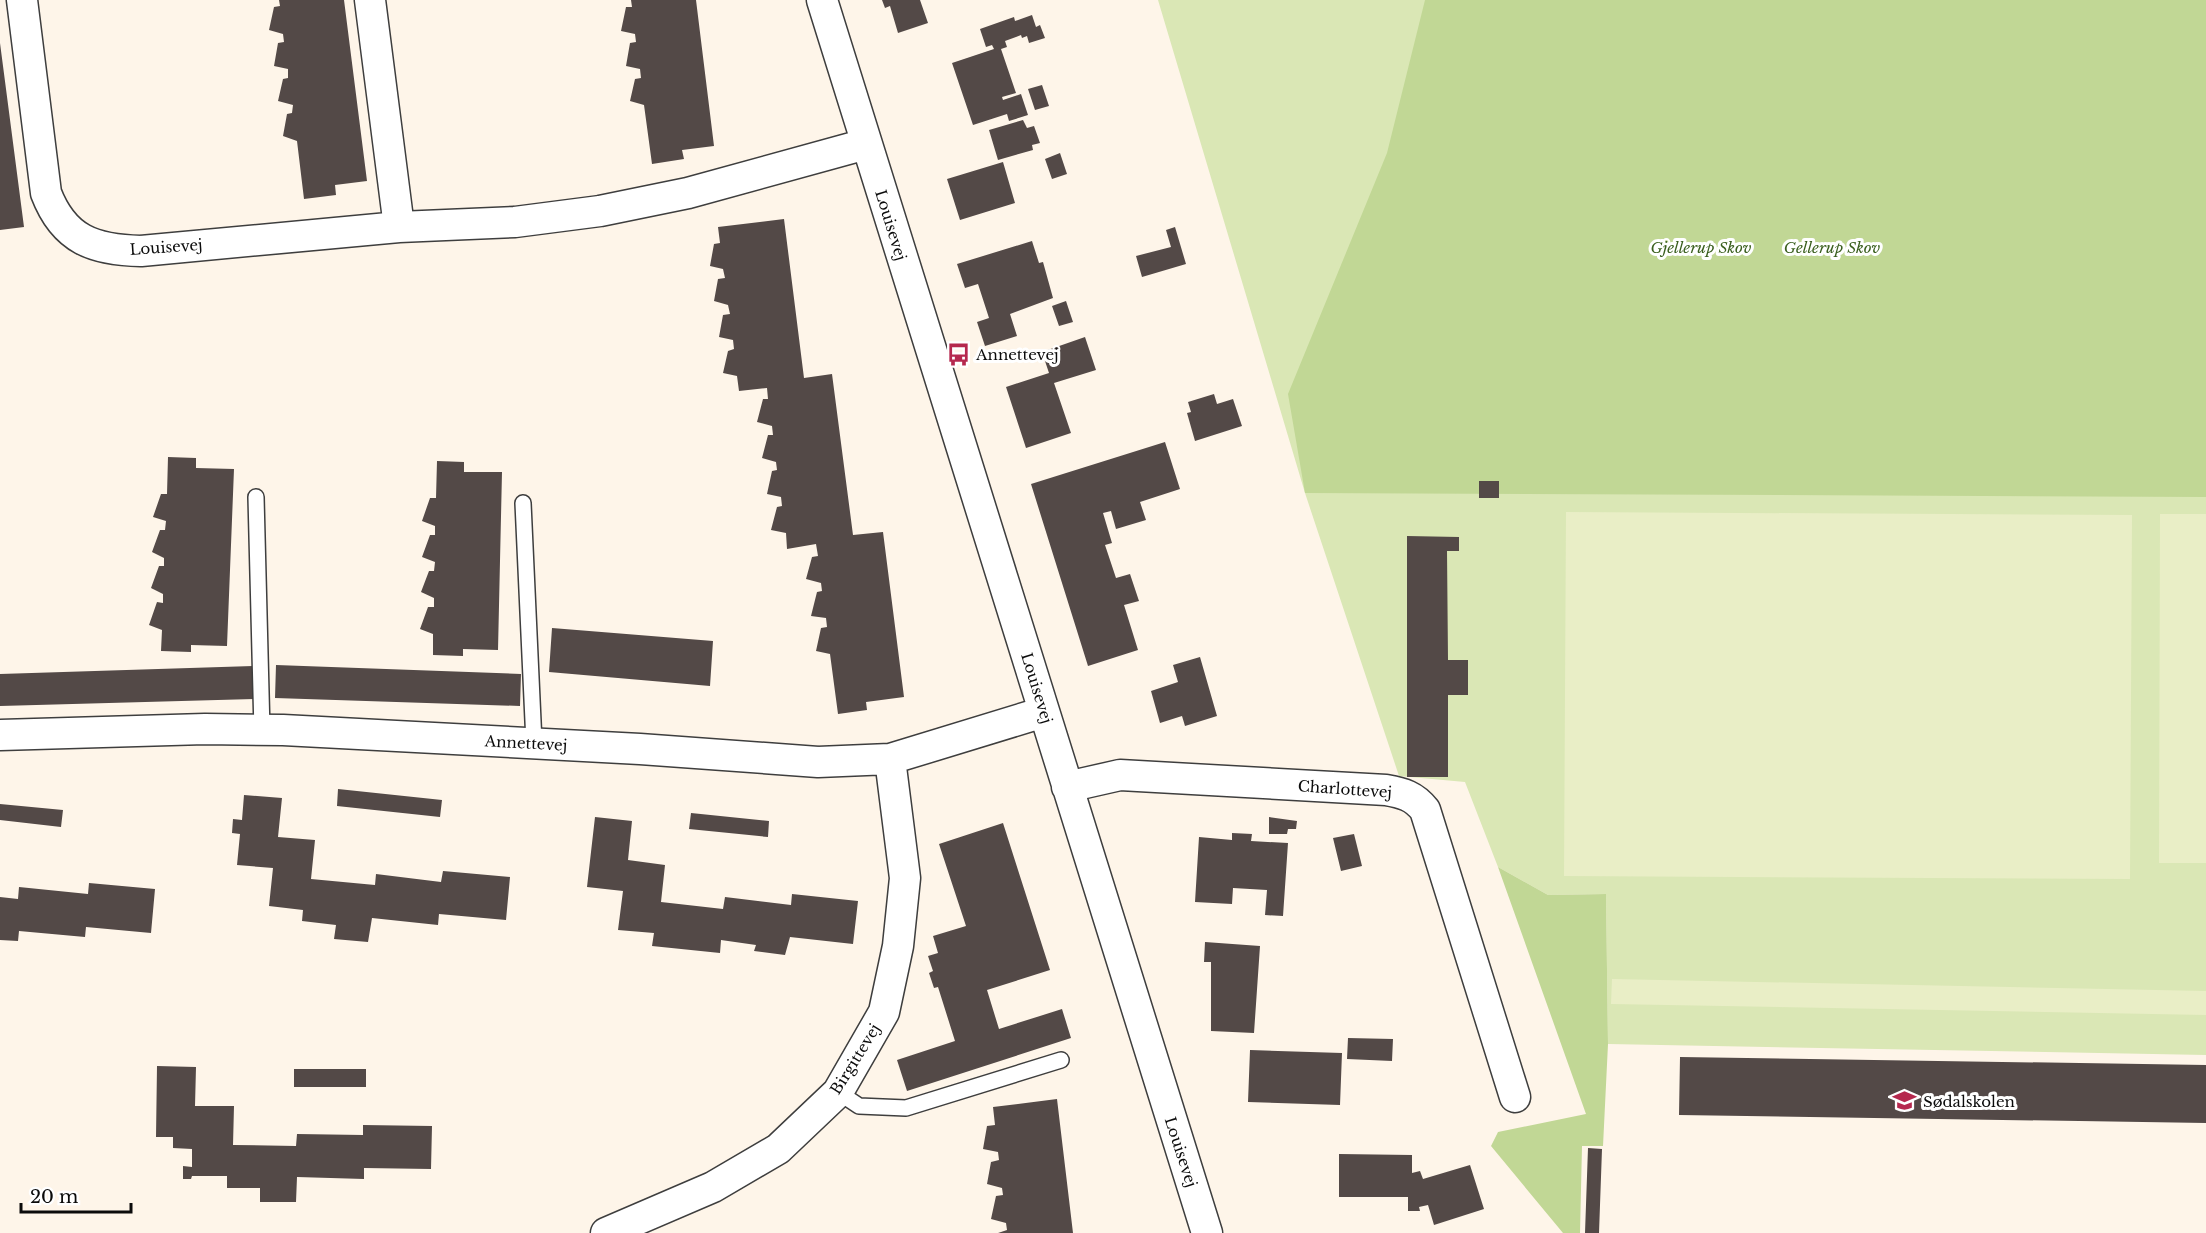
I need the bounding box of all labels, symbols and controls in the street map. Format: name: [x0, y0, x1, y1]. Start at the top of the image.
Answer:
street label: Louisevej: [871, 187, 911, 263]
street label: Louisevej: [129, 235, 203, 259]
park label: Gjellerup Skov: [1651, 238, 1752, 257]
park label: Gellerup Skov: [1784, 238, 1881, 257]
bus stop icon: Annettevej: [945, 341, 971, 367]
place label: Annettevej: [975, 345, 1059, 364]
street label: Louisevej: [1017, 650, 1057, 726]
street label: Annettevej: [483, 731, 568, 755]
street label: Charlottevej: [1297, 776, 1393, 802]
street label: Birgittevej: [826, 1020, 884, 1098]
school or university icon: Sødalskolen: [1892, 1088, 1918, 1114]
place label: Sødalskolen: [1923, 1092, 2015, 1111]
street label: Louisevej: [1161, 1114, 1201, 1190]
scale bar: [21, 1176, 130, 1214]
text: 20 m: [30, 1186, 78, 1208]

